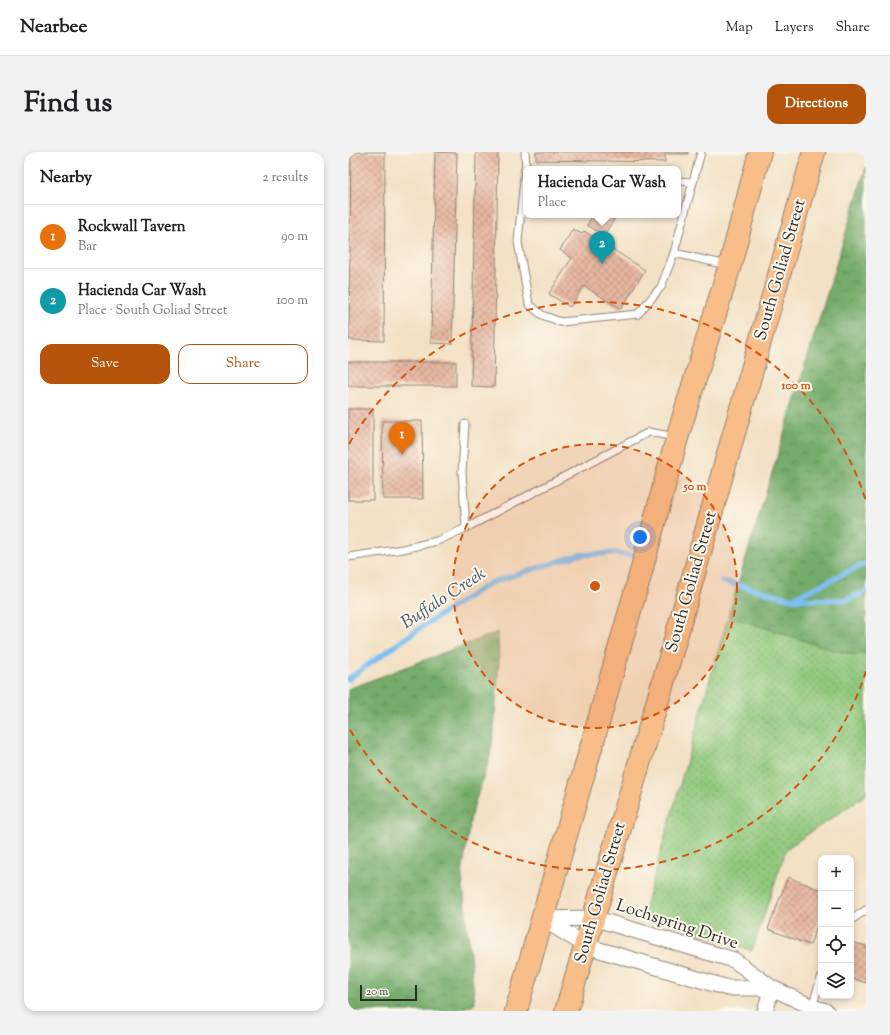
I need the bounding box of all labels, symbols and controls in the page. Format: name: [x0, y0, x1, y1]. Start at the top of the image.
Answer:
text: Nearbee: [20, 14, 87, 41]
text: Map: [726, 18, 753, 38]
text: Layers: [775, 18, 813, 38]
text: Share: [835, 18, 870, 38]
text: Find us: [24, 84, 112, 124]
button: Directions: [767, 84, 866, 124]
text: Nearby: [40, 166, 92, 190]
popup: [523, 166, 681, 218]
text: 2 results: [263, 169, 308, 187]
text: Hacienda Car Wash: [538, 173, 666, 194]
text: Place: [538, 194, 566, 212]
street label: South Goliad Street: [749, 196, 813, 344]
text: Rockwall Tavern: [78, 217, 186, 238]
text: 1: [51, 228, 55, 246]
text: 90 m: [281, 228, 308, 246]
pin: 2: [589, 231, 615, 264]
text: Bar: [78, 238, 97, 256]
text: Hacienda Car Wash: [78, 281, 207, 302]
text: 2: [50, 292, 56, 310]
text: 100 m: [276, 292, 308, 310]
text: Place · South Goliad Street: [78, 302, 227, 320]
button: Save: [40, 344, 170, 384]
button: Share: [178, 344, 308, 384]
text: 100 m: [780, 377, 811, 395]
pin: 1: [389, 422, 415, 455]
text: 50 m: [683, 478, 707, 496]
street label: South Goliad Street: [660, 508, 724, 656]
your location: [630, 527, 650, 547]
water label: Buffalo Creek: [396, 562, 492, 636]
centre of rings: [588, 579, 602, 593]
street label: South Goliad Street: [569, 819, 633, 967]
map controls: [818, 855, 854, 999]
button: +: [818, 855, 854, 891]
button: −: [818, 891, 854, 927]
street label: Lochspring Drive: [613, 894, 741, 956]
button: locate: [818, 927, 854, 963]
button: layers: [818, 963, 854, 999]
scale bar: [360, 983, 417, 1002]
text: 20 m: [366, 984, 388, 1000]

